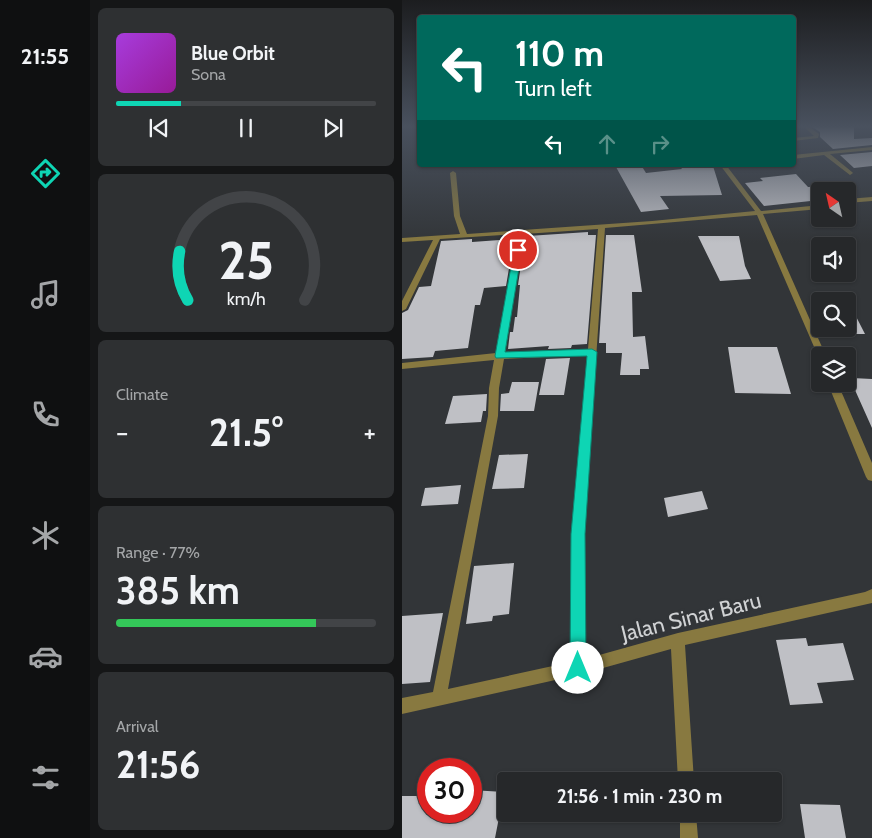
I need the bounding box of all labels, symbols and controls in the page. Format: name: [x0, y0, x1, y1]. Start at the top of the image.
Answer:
text: 110 m: [515, 32, 604, 75]
icon: left: [432, 35, 497, 100]
text: Blue Orbit: [191, 42, 275, 65]
text: 21:55: [21, 43, 69, 70]
text: Sona: [191, 65, 226, 84]
text: Turn left: [515, 75, 592, 102]
icon: previous: [145, 114, 173, 142]
icon: pause: [232, 114, 260, 142]
icon: next: [319, 114, 347, 142]
icon: left: [540, 130, 568, 158]
icon: ahead: [593, 130, 621, 158]
icon: right: [646, 130, 674, 158]
icon: directions: [28, 156, 63, 191]
north arrow: [811, 182, 856, 228]
map controls: [811, 182, 856, 392]
text: 25: [218, 229, 274, 292]
pin: [497, 229, 539, 271]
icon: arrive: [504, 236, 532, 264]
button: sound: [811, 237, 856, 282]
icon: music: [28, 277, 63, 312]
text: km/h: [226, 288, 266, 309]
button: search: [811, 292, 856, 337]
button: layers: [811, 347, 856, 392]
text: Climate: [116, 385, 168, 404]
icon: phone: [28, 397, 63, 432]
text: 21.5°: [209, 409, 283, 456]
text: −: [116, 415, 128, 449]
text: +: [364, 415, 376, 449]
icon: climate: [28, 518, 63, 553]
text: Range · 77%: [116, 543, 200, 562]
text: 385 km: [116, 567, 240, 614]
street label: Jalan Sinar Baru: [617, 587, 764, 648]
icon: car: [28, 639, 63, 674]
position arrow: [551, 641, 603, 693]
text: Arrival: [116, 717, 159, 736]
text: 21:56: [116, 741, 200, 788]
speed limit sign: 30: [417, 758, 482, 823]
icon: filters: [28, 760, 63, 795]
text: 21:56 · 1 min · 230 m: [557, 785, 722, 808]

